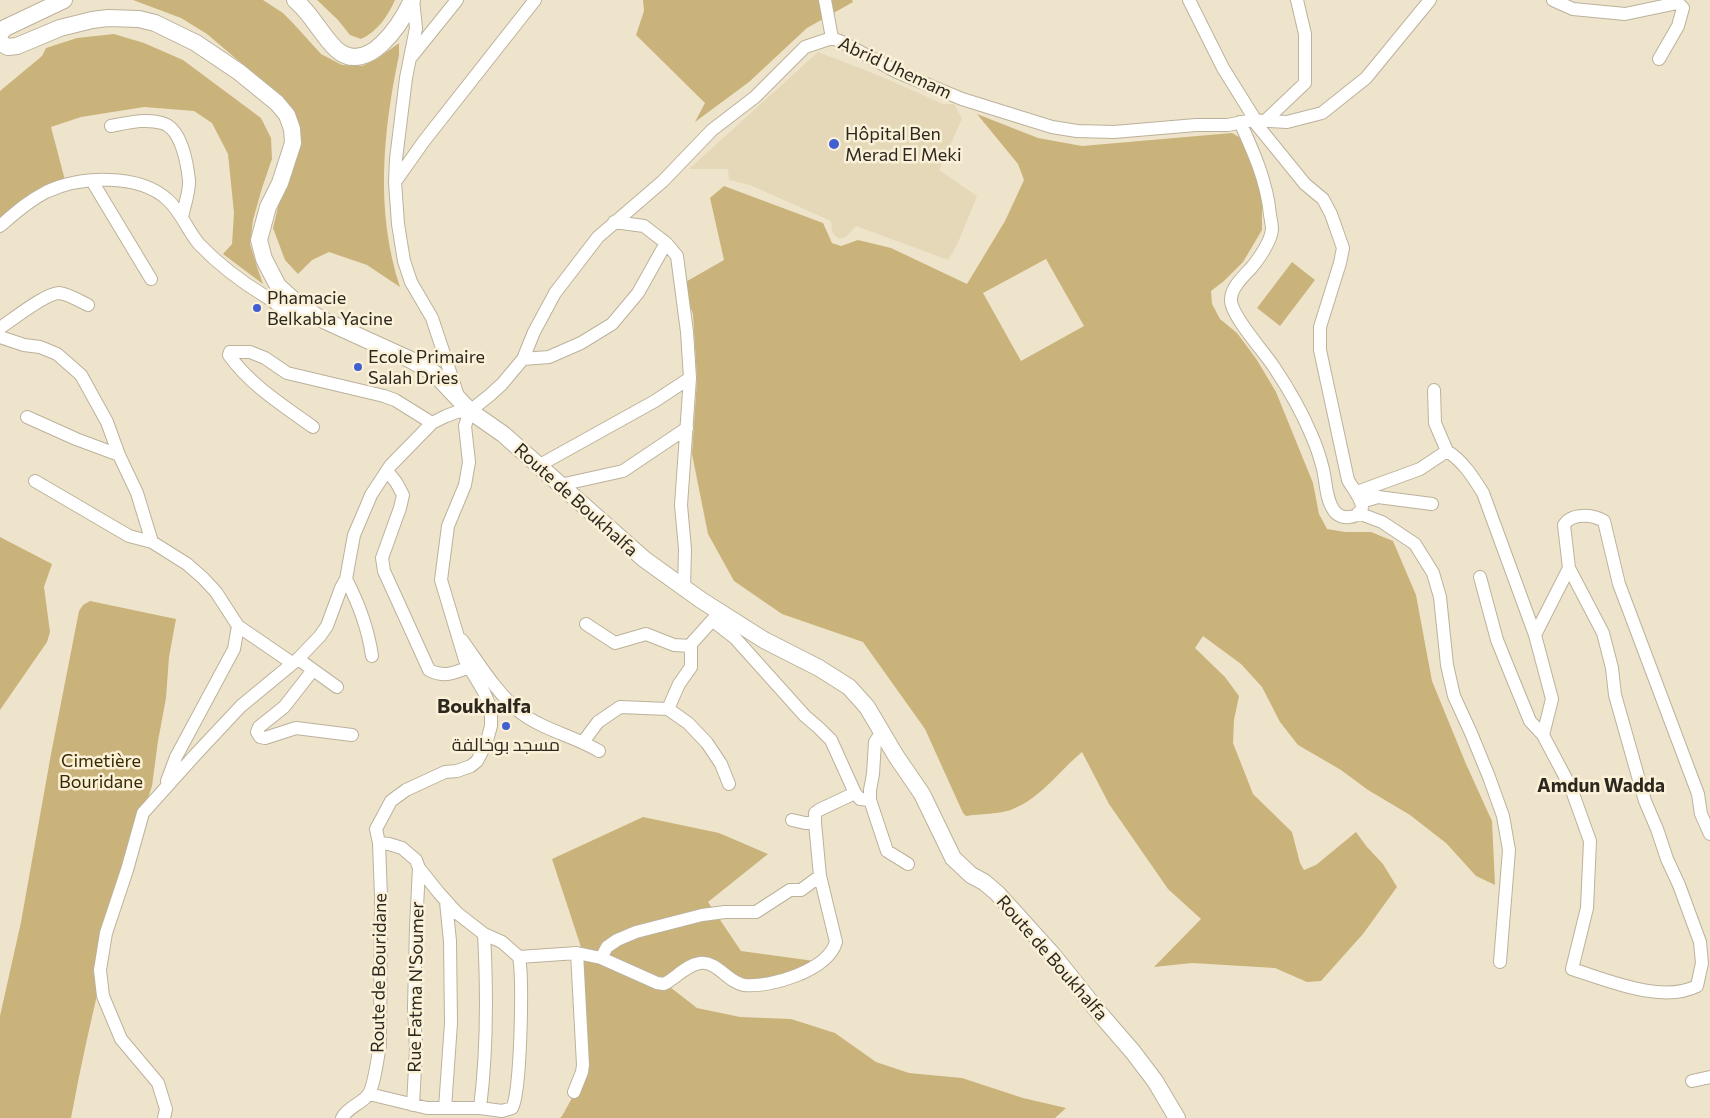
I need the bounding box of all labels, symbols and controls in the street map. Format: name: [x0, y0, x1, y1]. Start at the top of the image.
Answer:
street label: Abrid Uhemam: [835, 32, 955, 104]
place label: Hôpital Ben Merad El Meki: [845, 123, 962, 166]
marker: Hôpital Ben Merad El Meki: [827, 137, 841, 151]
place label: Phamacie Belkabla Yacine: [267, 287, 393, 330]
marker: Phamacie Belkabla Yacine: [251, 302, 263, 314]
place label: Ecole Primaire Salah Dries: [368, 346, 485, 388]
marker: Ecole Primaire Salah Dries: [352, 361, 364, 373]
street label: Route de Boukhalfa: [510, 439, 642, 561]
district label: Boukhalfa: [437, 694, 531, 718]
marker: مسجد بوخالفة: [500, 720, 512, 732]
place label: مسجد بوخالفة: [452, 734, 560, 756]
park label: Cimetière Bouridane: [59, 750, 143, 792]
district label: Amdun Wadda: [1537, 775, 1665, 797]
street label: Route de Boukhalfa: [992, 891, 1112, 1025]
street label: Route de Bouridane: [367, 893, 391, 1053]
street label: Rue Fatma N'Soumer: [404, 901, 428, 1073]

